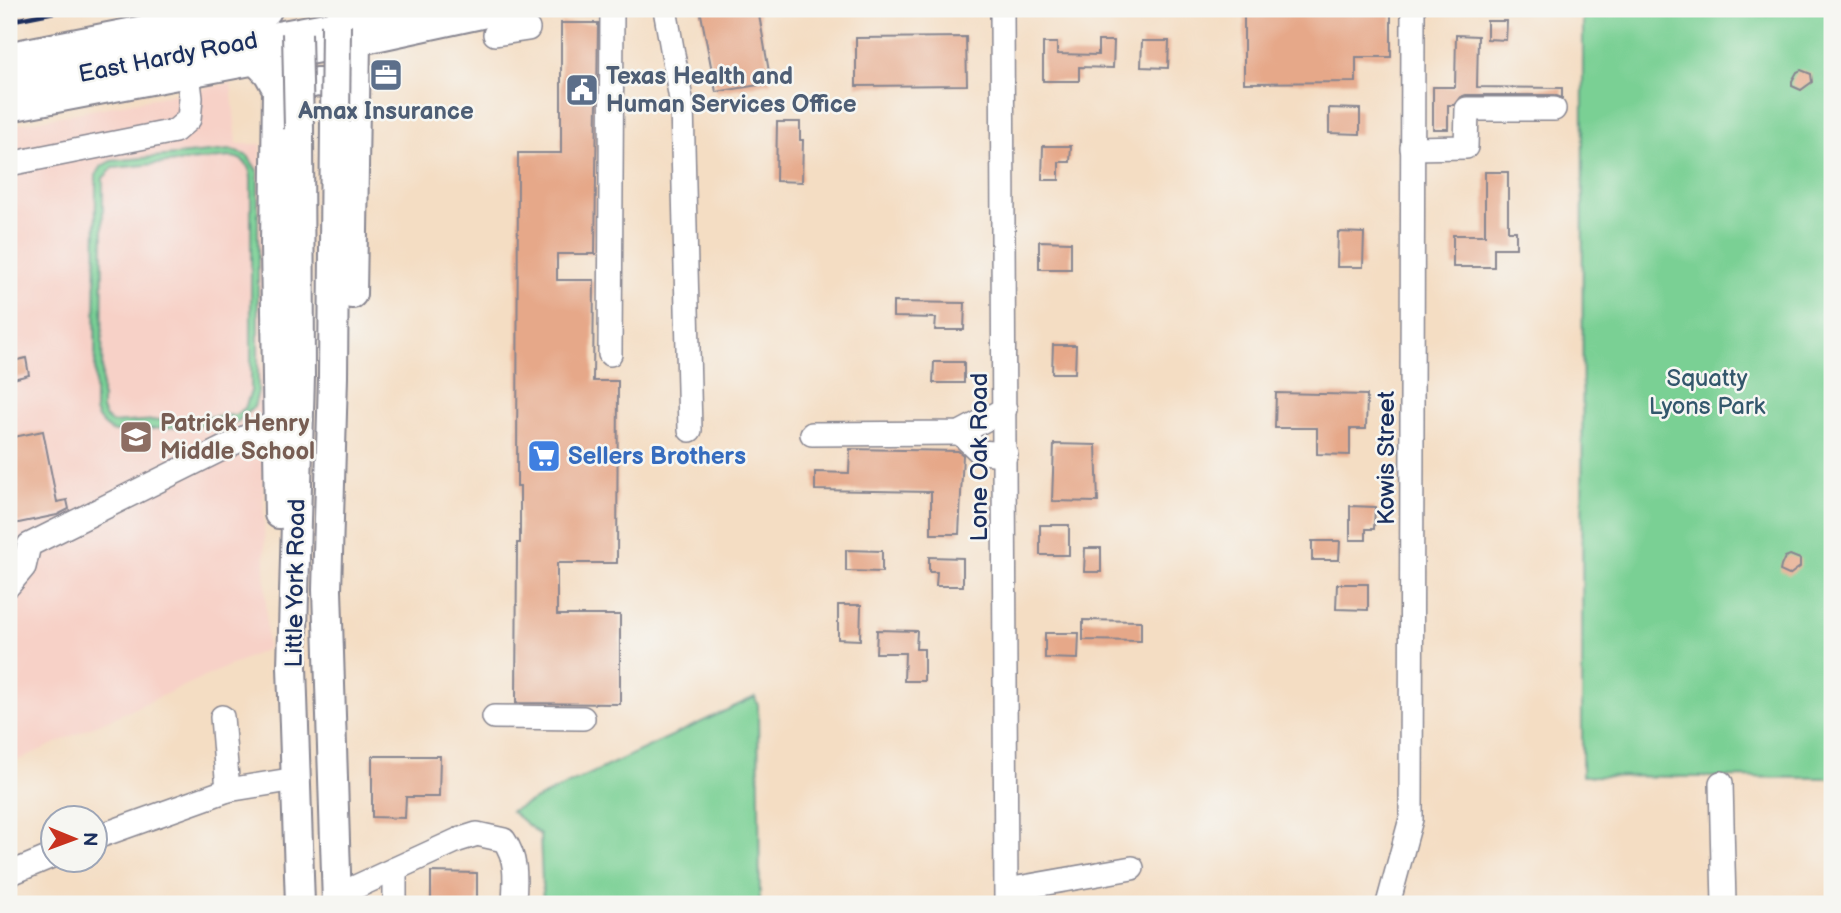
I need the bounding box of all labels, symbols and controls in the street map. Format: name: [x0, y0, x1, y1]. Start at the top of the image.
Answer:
street label: East Hardy Road: [76, 26, 260, 89]
office icon: Amax Insurance: [367, 56, 405, 94]
place label: Texas Health and Human Services Office: [606, 62, 857, 119]
public building icon: Texas Health and Human Services Office: [563, 71, 601, 109]
place label: Amax Insurance: [297, 97, 474, 126]
park label: Squatty Lyons Park: [1649, 364, 1766, 421]
street label: Lone Oak Road: [965, 373, 994, 541]
street label: Kowis Street: [1372, 390, 1401, 525]
place label: Patrick Henry Middle School: [160, 409, 315, 466]
school or university icon: Patrick Henry Middle School: [117, 418, 155, 456]
supermarket icon: Sellers Brothers: [525, 437, 563, 475]
place label: Sellers Brothers: [568, 442, 746, 471]
street label: Little York Road: [280, 498, 311, 668]
north arrow: [38, 804, 108, 874]
text: N: [78, 832, 101, 847]

